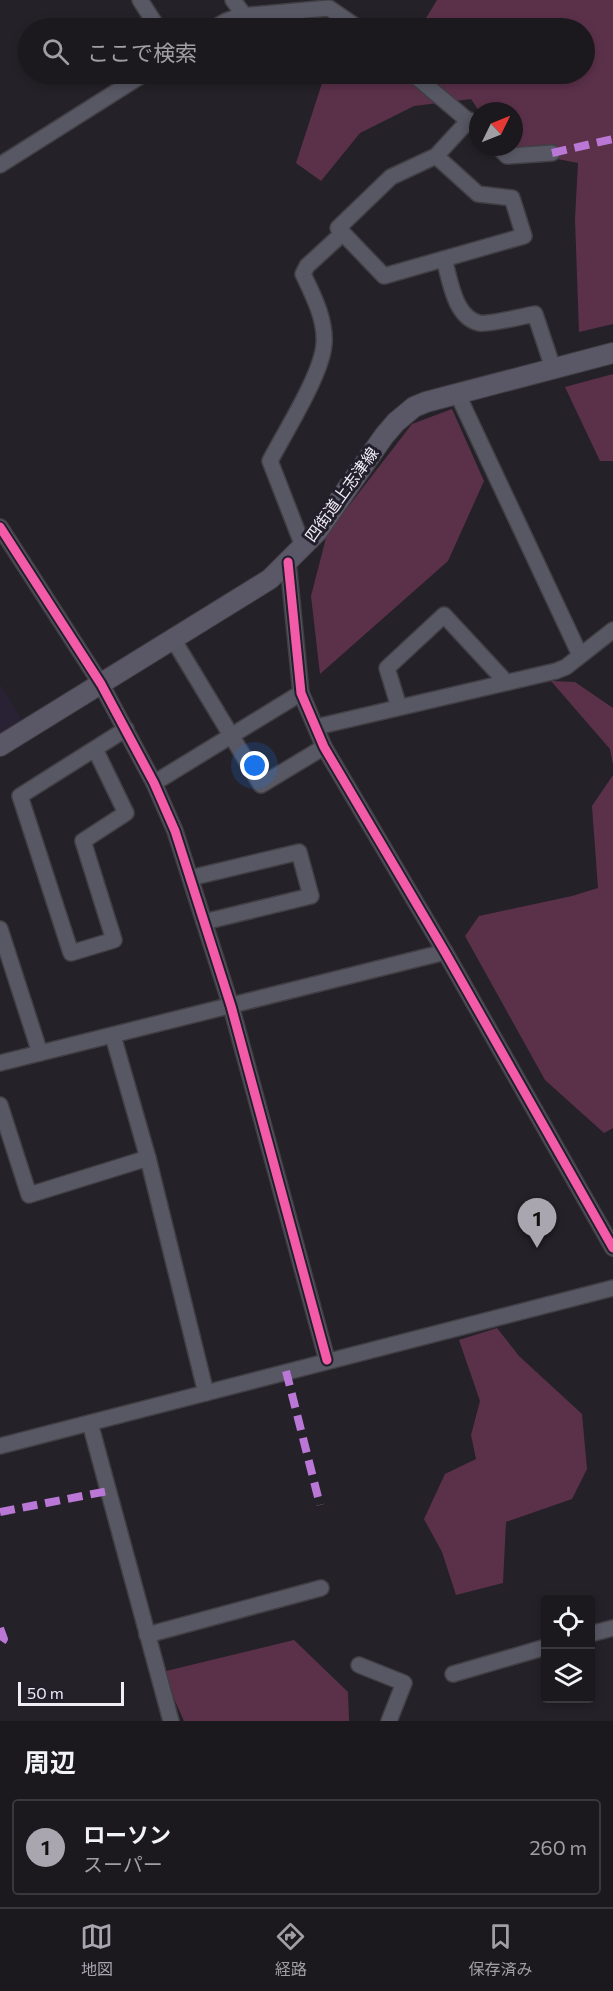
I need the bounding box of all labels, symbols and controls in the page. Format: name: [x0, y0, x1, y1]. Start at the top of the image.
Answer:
search box: [18, 18, 595, 84]
icon: search: [39, 35, 72, 68]
text: ここで検索: [87, 39, 197, 66]
north arrow: [469, 102, 523, 156]
street label: 四街道上志津線: [300, 443, 382, 545]
your location: [240, 751, 269, 780]
pin: 1: [518, 1198, 556, 1248]
map controls: [541, 1595, 595, 1703]
button: locate: [541, 1595, 595, 1649]
button: layers: [541, 1649, 595, 1703]
scale bar: [18, 1679, 124, 1706]
text: 50 m: [27, 1683, 64, 1702]
text: 周辺: [24, 1746, 76, 1777]
text: ローソン: [83, 1821, 171, 1848]
text: 1: [41, 1835, 50, 1859]
text: 260 m: [529, 1835, 587, 1859]
text: スーパー: [83, 1852, 163, 1876]
tab: 地図: [80, 1920, 113, 1980]
tab: 経路: [274, 1920, 307, 1980]
tab: 保存済み: [468, 1920, 532, 1980]

